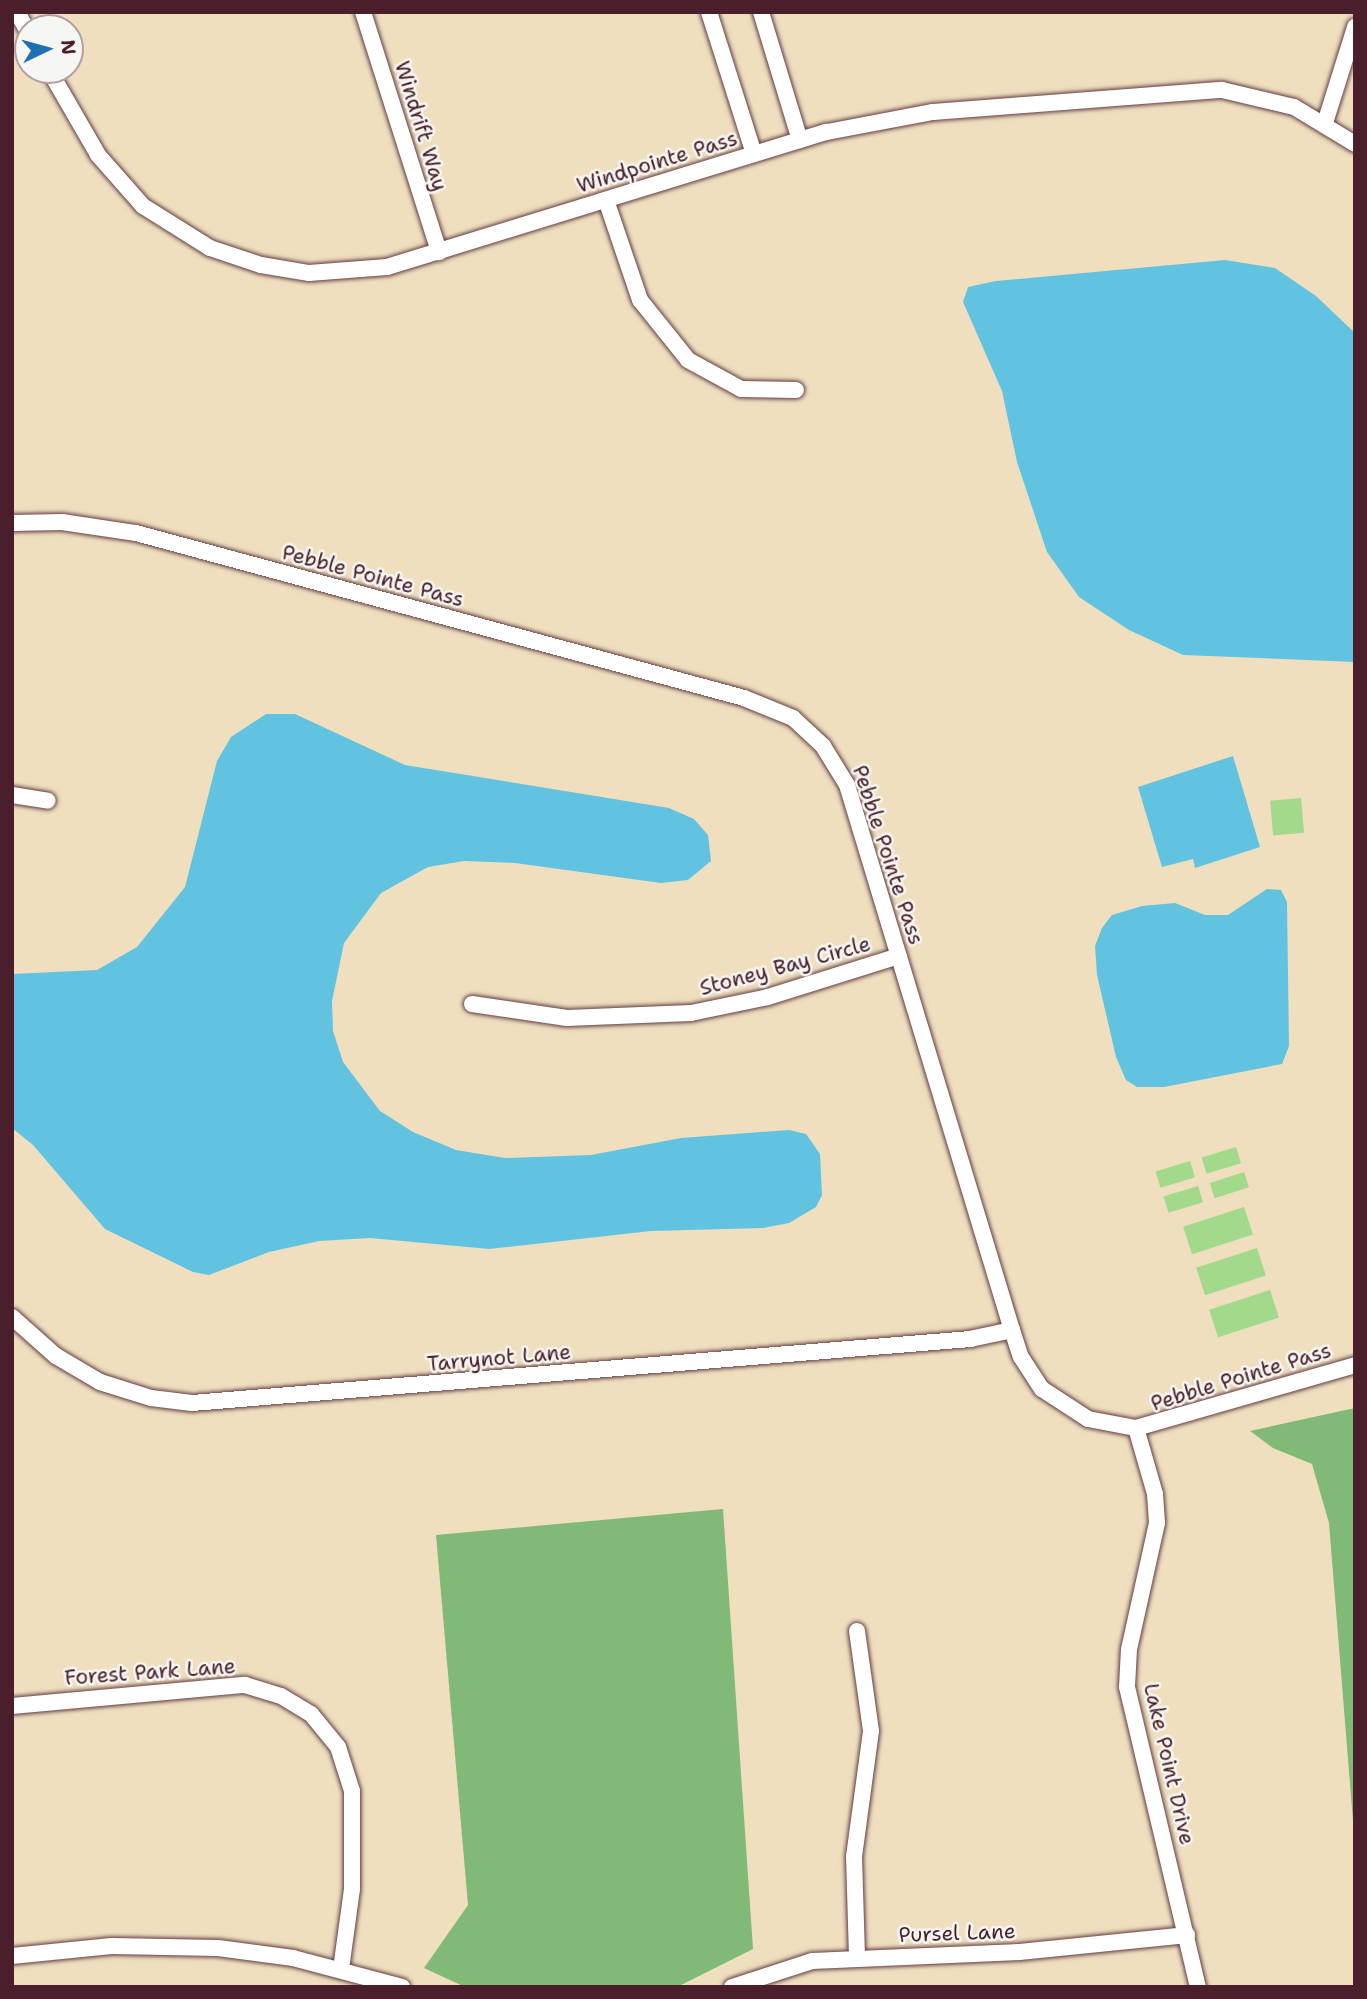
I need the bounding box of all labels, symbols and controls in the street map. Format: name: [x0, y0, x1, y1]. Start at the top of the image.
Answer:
north arrow: [14, 14, 84, 84]
text: N: [55, 39, 82, 56]
street label: Windrift Way: [389, 58, 453, 194]
street label: Windpointe Pass: [574, 126, 740, 198]
street label: Pebble Pointe Pass: [279, 540, 467, 612]
street label: Pebble Pointe Pass: [847, 762, 929, 948]
street label: Stoney Bay Circle: [697, 931, 873, 1001]
street label: Pebble Pointe Pass: [1148, 1338, 1334, 1416]
street label: Tarrynot Lane: [426, 1339, 572, 1377]
street label: Forest Park Lane: [64, 1653, 236, 1691]
street label: Lake Point Drive: [1138, 1681, 1200, 1847]
street label: Pursel Lane: [898, 1918, 1016, 1948]

